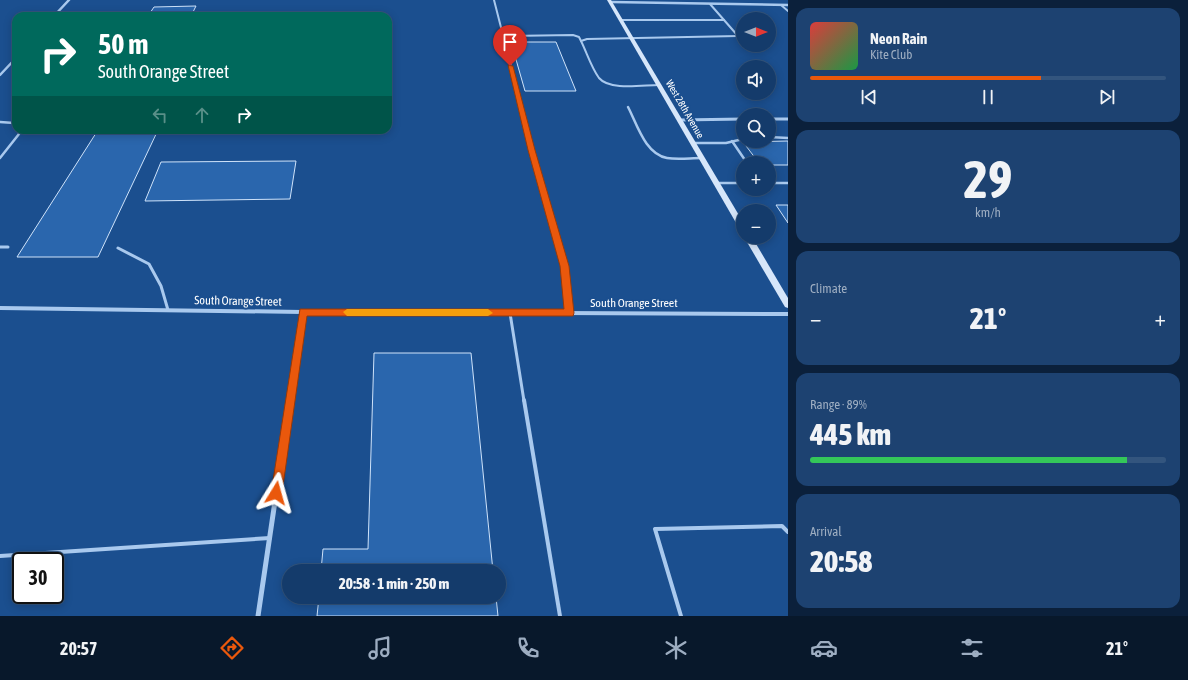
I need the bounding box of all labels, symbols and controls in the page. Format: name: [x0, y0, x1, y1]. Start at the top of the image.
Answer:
north arrow: [736, 12, 776, 52]
map controls: [736, 12, 776, 244]
pin: [493, 25, 527, 66]
icon: right: [32, 28, 84, 80]
text: 50 m: [98, 28, 148, 60]
text: Neon Rain: [870, 30, 927, 47]
icon: arrive: [499, 31, 521, 53]
text: Kite Club: [870, 47, 912, 62]
button: sound: [736, 60, 776, 100]
text: South Orange Street: [98, 61, 229, 82]
street label: West 28th Avenue: [664, 78, 706, 140]
icon: previous: [858, 86, 880, 108]
icon: pause: [977, 86, 999, 108]
icon: next: [1096, 86, 1118, 108]
icon: left: [149, 104, 171, 126]
icon: ahead: [191, 104, 213, 126]
icon: right: [233, 104, 255, 126]
button: search: [736, 108, 776, 148]
text: 29: [964, 149, 1012, 209]
button: +: [736, 156, 776, 196]
button: −: [736, 204, 776, 244]
text: km/h: [975, 205, 1001, 220]
text: Climate: [810, 281, 847, 296]
street label: South Orange Street: [194, 293, 282, 309]
street label: South Orange Street: [590, 296, 678, 310]
text: 21°: [970, 301, 1006, 335]
text: −: [810, 305, 821, 331]
text: +: [1155, 305, 1166, 331]
text: Range · 89%: [810, 397, 867, 412]
text: 445 km: [810, 417, 891, 451]
position arrow: [255, 472, 297, 514]
text: Arrival: [810, 524, 842, 539]
text: 20:58: [810, 544, 872, 578]
speed limit sign: 30: [12, 552, 64, 604]
text: 20:58 · 1 min · 250 m: [339, 575, 449, 592]
icon: directions: [218, 634, 246, 662]
icon: music: [366, 634, 394, 662]
icon: phone: [514, 634, 542, 662]
icon: climate: [662, 634, 690, 662]
icon: car: [810, 634, 838, 662]
icon: filters: [958, 634, 986, 662]
text: 20:57: [60, 638, 97, 659]
text: 21°: [1106, 638, 1128, 659]

